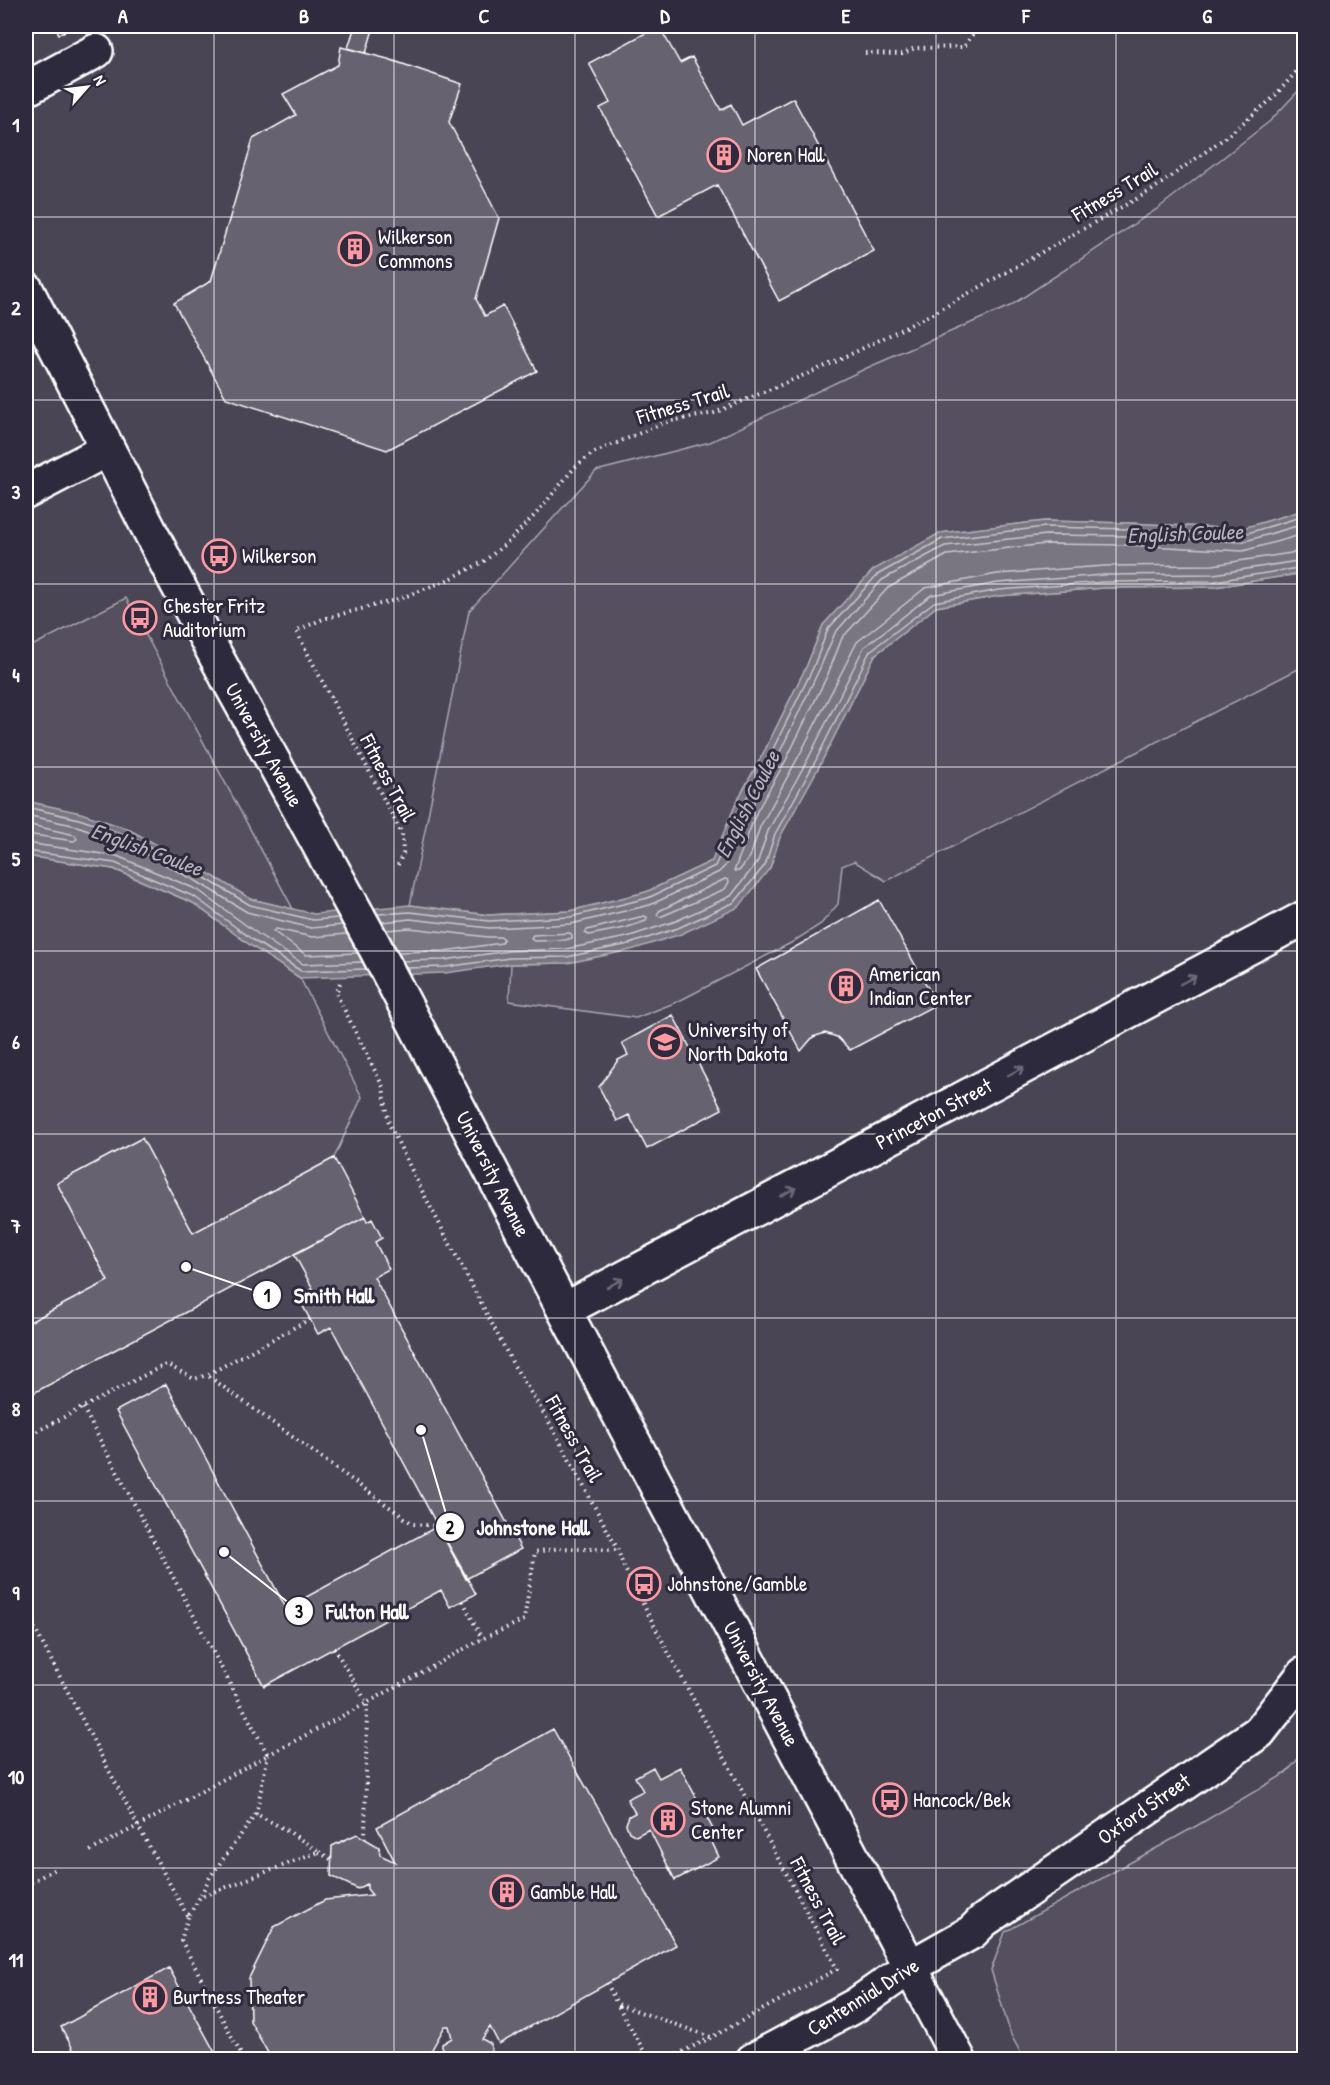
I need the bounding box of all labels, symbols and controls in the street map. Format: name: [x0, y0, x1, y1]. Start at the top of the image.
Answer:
text: A: [118, 2, 128, 29]
text: B: [299, 2, 309, 29]
text: C: [479, 2, 490, 29]
text: D: [660, 2, 670, 29]
text: E: [842, 2, 851, 29]
text: F: [1021, 2, 1031, 29]
text: G: [1202, 2, 1212, 29]
north arrow: [57, 57, 117, 117]
text: N: [89, 71, 112, 89]
text: 1: [12, 111, 20, 138]
building icon: Noren Hall: [706, 137, 742, 173]
place label: Noren Hall: [747, 140, 825, 169]
street label: Fitness Trail: [1066, 154, 1163, 229]
place label: Wilkerson Commons: [378, 222, 453, 275]
building icon: Wilkerson Commons: [337, 231, 373, 267]
text: 2: [11, 294, 21, 321]
street label: Fitness Trail: [632, 376, 733, 432]
text: 3: [12, 478, 21, 505]
water label: English Coulee: [1126, 516, 1245, 550]
bus stop icon: Wilkerson: [201, 538, 237, 574]
place label: Wilkerson: [242, 541, 316, 570]
place label: Chester Fritz Auditorium: [163, 591, 265, 644]
bus stop icon: Chester Fritz Auditorium: [122, 600, 158, 636]
text: 4: [12, 661, 20, 688]
street label: University Avenue: [218, 678, 310, 812]
street label: Fitness Trail: [353, 728, 424, 827]
water label: English Coulee: [707, 744, 787, 863]
water label: English Coulee: [87, 815, 208, 883]
text: 5: [12, 845, 21, 872]
place label: American Indian Center: [869, 959, 972, 1012]
building icon: American Indian Center: [828, 968, 864, 1004]
one-way arrow: [1179, 974, 1196, 986]
place label: University of North Dakota: [688, 1015, 789, 1068]
school or university icon: University of North Dakota: [647, 1024, 683, 1060]
text: 6: [12, 1028, 20, 1055]
one-way arrow: [1006, 1065, 1024, 1076]
street label: Princeton Street: [871, 1070, 998, 1156]
street label: University Avenue: [449, 1106, 538, 1242]
one-way arrow: [778, 1186, 796, 1197]
text: 7: [10, 1212, 21, 1239]
callout: Smith Hall: [252, 1275, 387, 1315]
one-way arrow: [606, 1277, 624, 1288]
text: Smith Hall: [294, 1280, 375, 1310]
text: 1: [264, 1283, 271, 1308]
street label: Fitness Trail: [538, 1389, 610, 1488]
text: 8: [12, 1395, 21, 1422]
callout: Johnstone Hall: [435, 1507, 602, 1547]
text: Johnstone Hall: [476, 1512, 590, 1542]
text: 2: [446, 1515, 455, 1540]
bus stop icon: Johnstone/Gamble: [626, 1566, 662, 1602]
place label: Johnstone/Gamble: [667, 1569, 807, 1598]
text: 9: [12, 1579, 20, 1606]
callout: Fulton Hall: [284, 1591, 420, 1631]
text: Fulton Hall: [325, 1596, 409, 1626]
text: 3: [295, 1599, 303, 1624]
street label: University Avenue: [716, 1616, 807, 1751]
text: 10: [8, 1763, 24, 1790]
street label: Oxford Street: [1092, 1766, 1197, 1851]
bus stop icon: Hancock/Bek: [872, 1782, 908, 1818]
place label: Hancock/Bek: [913, 1785, 1011, 1814]
place label: Stone Alumni Center: [691, 1793, 792, 1846]
building icon: Stone Alumni Center: [650, 1802, 686, 1838]
street label: Fitness Trail: [783, 1851, 854, 1950]
building icon: Gamble Hall: [489, 1874, 525, 1910]
place label: Gamble Hall: [530, 1877, 618, 1906]
text: 11: [9, 1946, 23, 1973]
street label: Centennial Drive: [801, 1951, 924, 2042]
building icon: Burtness Theater: [132, 1979, 168, 2015]
place label: Burtness Theater: [173, 1982, 305, 2011]

